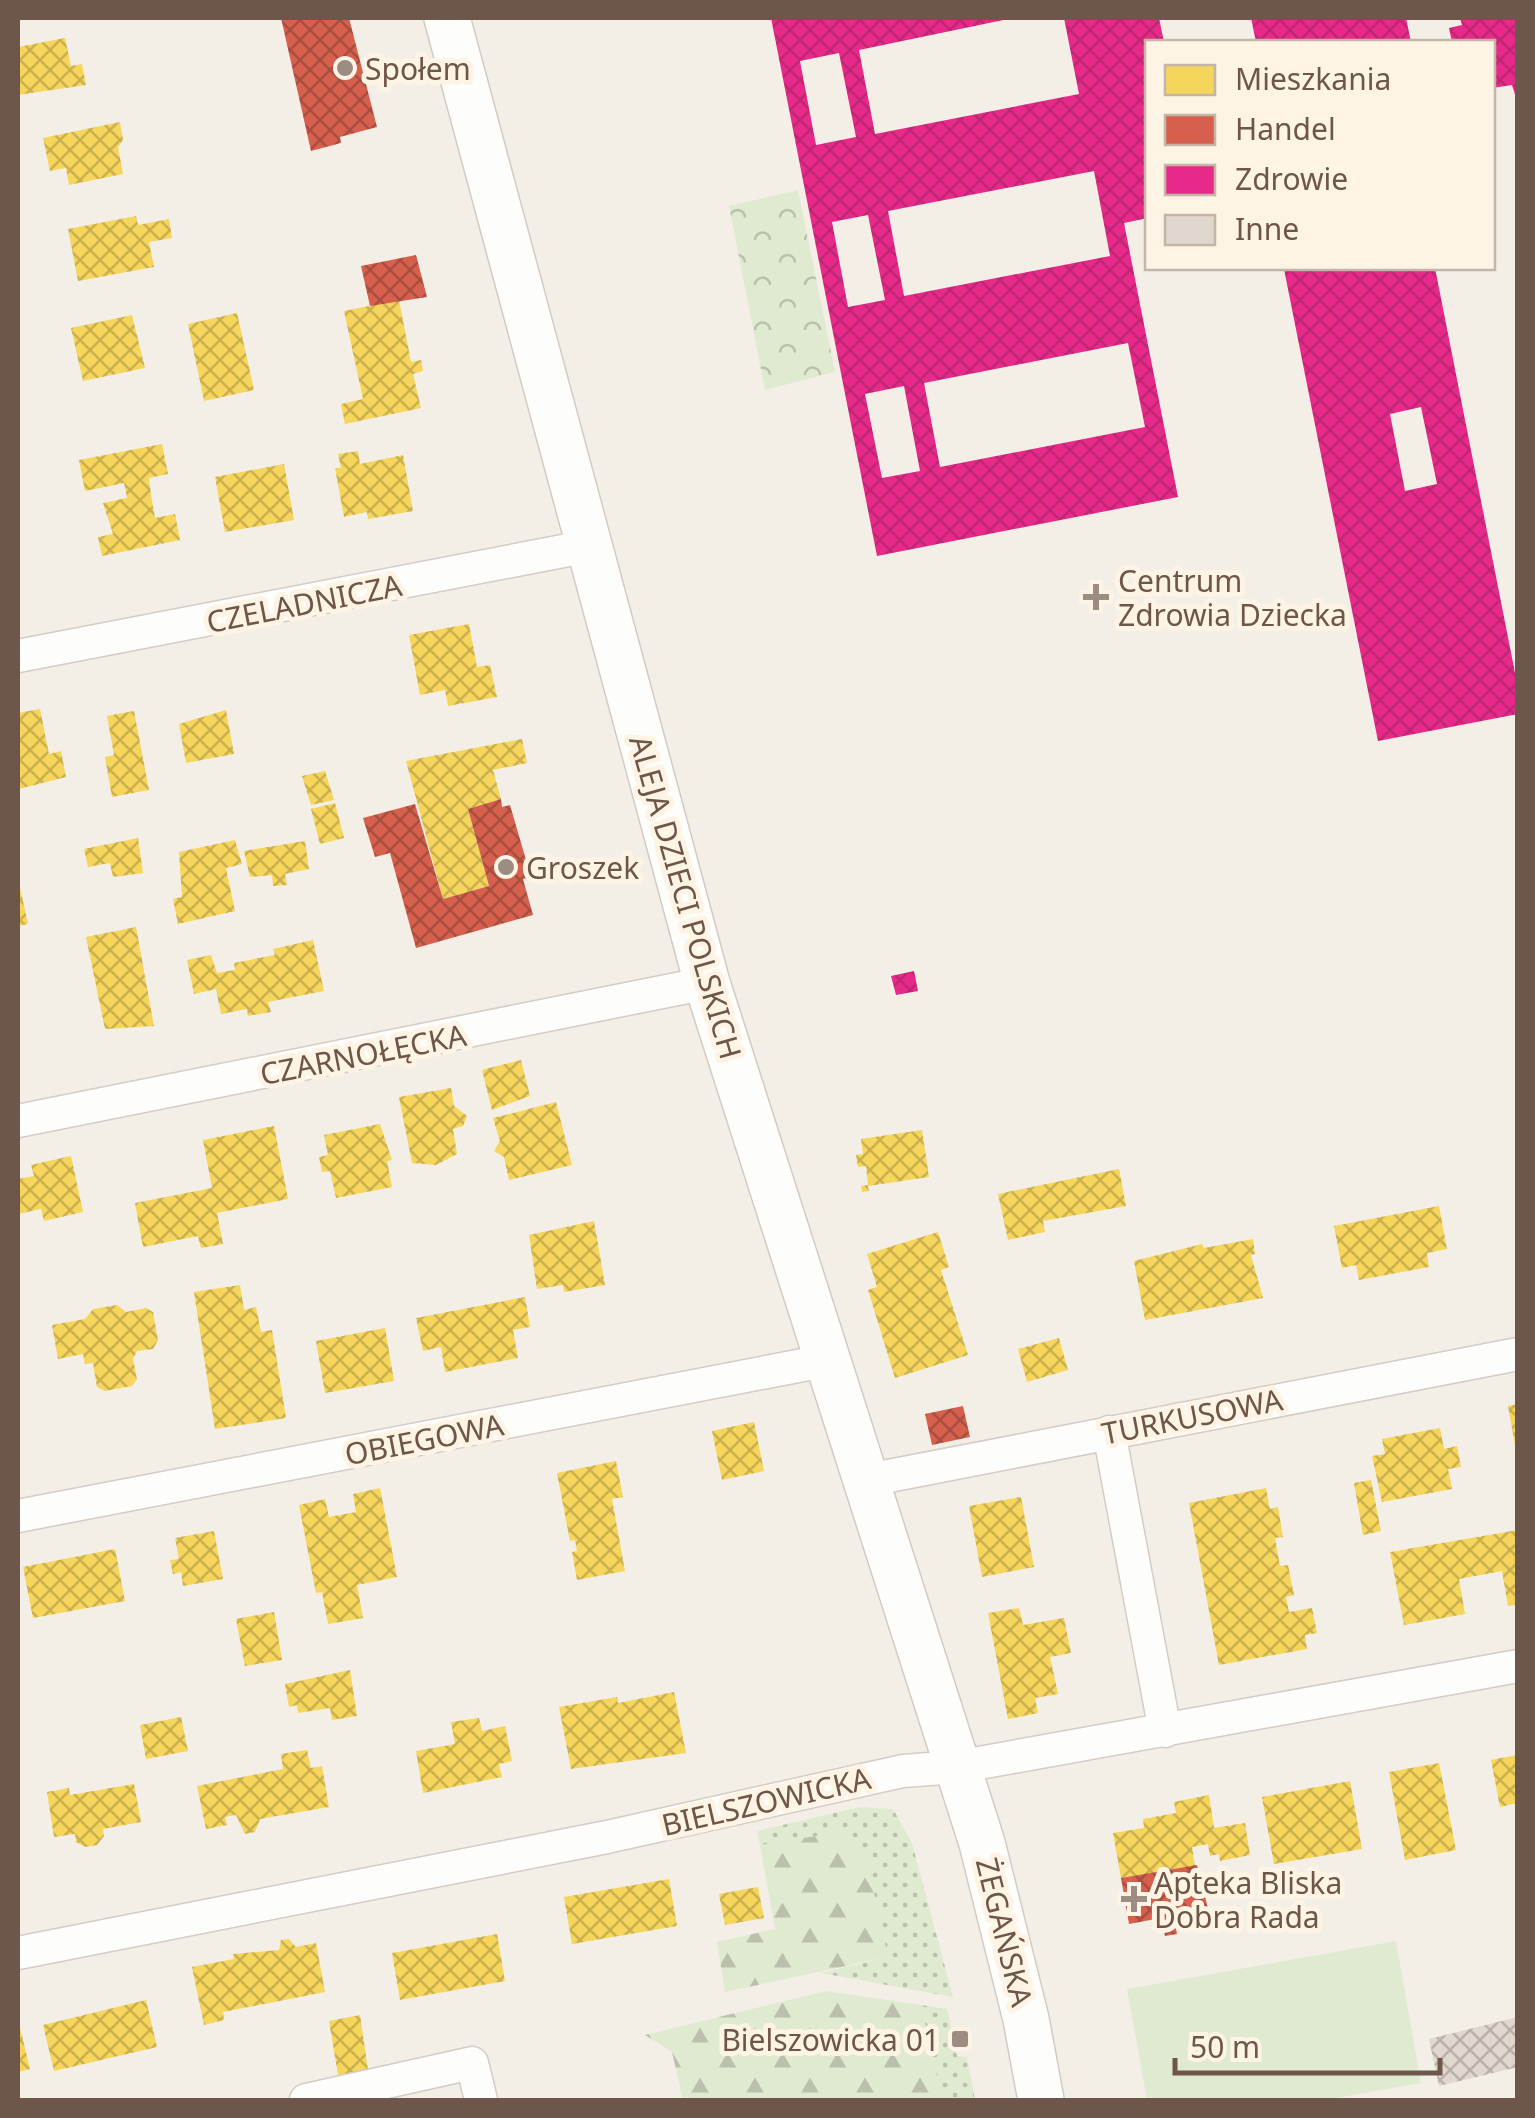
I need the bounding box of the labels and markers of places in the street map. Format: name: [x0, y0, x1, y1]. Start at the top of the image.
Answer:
place label: Społem: [365, 48, 471, 89]
marker: Społem: [334, 57, 356, 79]
place label: Centrum Zdrowia Dziecka: [1118, 560, 1347, 635]
marker: Centrum Zdrowia Dziecka: [1083, 584, 1109, 610]
place label: Groszek: [526, 847, 639, 888]
marker: Groszek: [495, 856, 517, 878]
place label: Apteka Bliska Dobra Rada: [1154, 1862, 1342, 1937]
marker: Apteka Bliska Dobra Rada: [1123, 1888, 1145, 1910]
place label: Bielszowicka 01: [721, 2019, 940, 2060]
marker: Bielszowicka 01: [949, 2028, 971, 2050]

